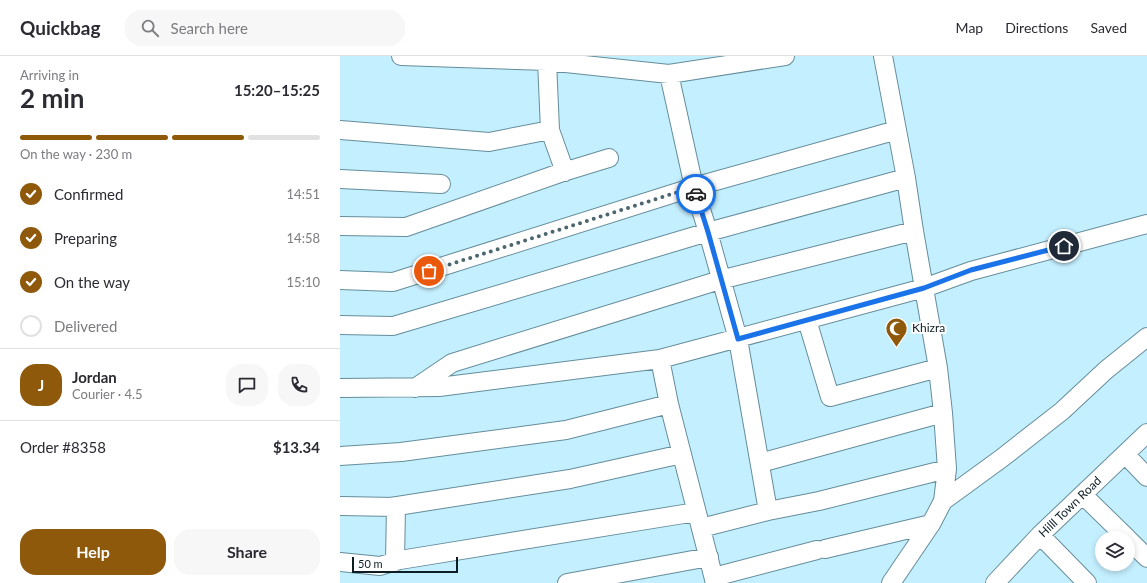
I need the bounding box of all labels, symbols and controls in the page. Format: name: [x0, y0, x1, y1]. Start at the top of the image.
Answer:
search box: [125, 10, 405, 46]
text: Quickbag: [20, 16, 101, 39]
icon: search: [139, 17, 161, 39]
text: Search here: [171, 19, 248, 37]
text: Map: [956, 19, 983, 36]
text: Directions: [1005, 19, 1068, 36]
text: Saved: [1090, 19, 1127, 36]
text: Arriving in: [20, 67, 79, 83]
text: 15:20–15:25: [234, 81, 320, 99]
text: 2 min: [20, 82, 84, 114]
text: On the way · 230 m: [20, 146, 132, 162]
courier: [676, 174, 716, 214]
icon: check: [20, 183, 42, 205]
icon: car: [685, 183, 707, 205]
text: Confirmed: [54, 185, 123, 203]
text: 14:51: [287, 186, 320, 202]
icon: check: [20, 227, 42, 249]
text: Preparing: [54, 229, 117, 247]
pin: [1047, 229, 1081, 263]
text: 14:58: [287, 230, 320, 246]
icon: home: [1053, 235, 1075, 257]
pin: [412, 254, 446, 288]
icon: bag: [418, 260, 440, 282]
icon: check: [20, 271, 42, 293]
text: On the way: [54, 273, 130, 291]
text: 15:10: [287, 274, 320, 290]
mosque icon: Khizra: [883, 315, 909, 348]
text: Delivered: [54, 317, 117, 335]
place label: Khizra: [912, 320, 945, 335]
button: chat: [226, 364, 268, 406]
button: phone: [278, 364, 320, 406]
text: Jordan: [72, 368, 117, 386]
text: J: [38, 376, 44, 394]
text: Courier · 4.5: [72, 386, 143, 402]
text: Order #8358: [20, 438, 106, 456]
text: $13.34: [273, 438, 320, 456]
street label: Hilll Town Road: [1035, 473, 1104, 540]
button: Help: [20, 529, 166, 575]
button: Share: [174, 529, 320, 575]
map controls: [1095, 531, 1135, 571]
button: layers: [1095, 531, 1135, 571]
scale bar: [352, 555, 458, 574]
text: 50 m: [358, 557, 383, 570]

